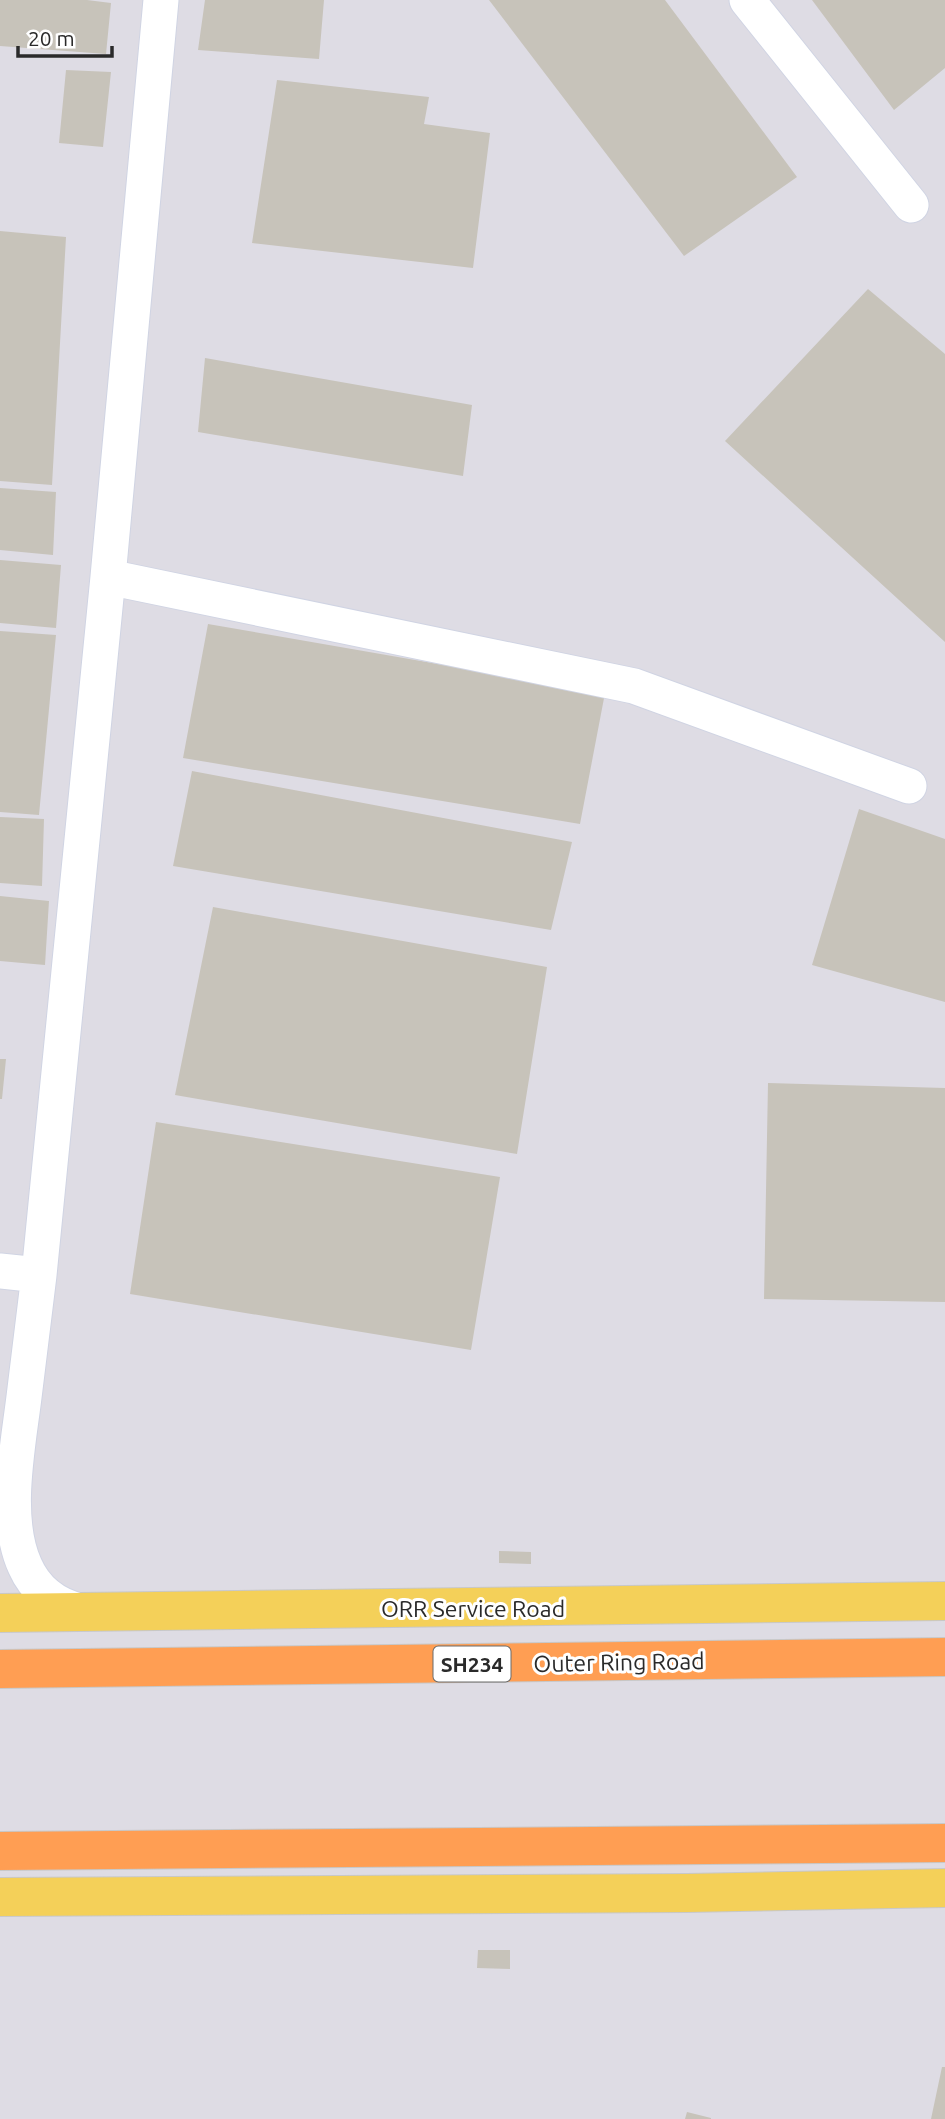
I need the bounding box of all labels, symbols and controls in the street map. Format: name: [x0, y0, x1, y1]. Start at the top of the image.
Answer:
scale bar: [18, 14, 112, 58]
text: 20 m: [28, 26, 75, 50]
street label: ORR Service Road: [381, 1596, 565, 1621]
road number: SH234: [434, 1646, 510, 1682]
street label: Outer Ring Road: [533, 1648, 705, 1676]

